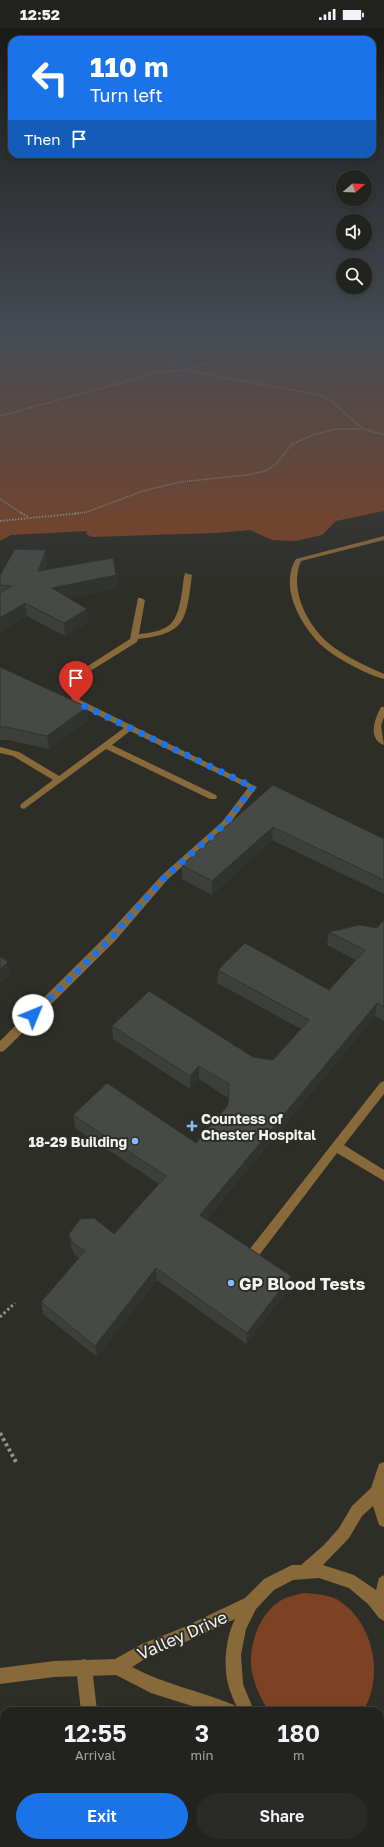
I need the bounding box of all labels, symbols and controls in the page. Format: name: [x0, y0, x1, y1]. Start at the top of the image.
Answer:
text: 12:52: [20, 5, 60, 23]
text: 110 m: [90, 50, 169, 83]
icon: left: [24, 52, 76, 104]
text: Turn left: [90, 84, 163, 106]
icon: arrive: [68, 128, 90, 150]
text: Then: [24, 130, 60, 148]
north arrow: [336, 170, 372, 206]
map controls: [336, 170, 372, 294]
button: sound: [336, 214, 372, 250]
button: search: [336, 258, 372, 294]
pin: [59, 661, 93, 702]
icon: arrive: [65, 667, 87, 689]
position arrow: [12, 994, 54, 1036]
place label: Countess of Chester Hospital: [201, 1110, 316, 1143]
marker: Countess of Chester Hospital: [186, 1120, 198, 1132]
place label: 18-29 Building: [28, 1133, 127, 1150]
marker: 18-29 Building: [130, 1136, 140, 1146]
place label: GP Blood Tests: [239, 1273, 366, 1294]
marker: GP Blood Tests: [226, 1278, 236, 1288]
street label: Valley Drive: [134, 1606, 230, 1664]
text: 12:55: [64, 1718, 127, 1747]
text: 3: [195, 1718, 209, 1747]
text: 180: [278, 1718, 320, 1747]
text: Arrival: [75, 1747, 116, 1763]
text: min: [191, 1747, 214, 1763]
text: m: [293, 1747, 305, 1763]
button: Exit: [16, 1793, 188, 1839]
button: Share: [196, 1793, 368, 1839]

